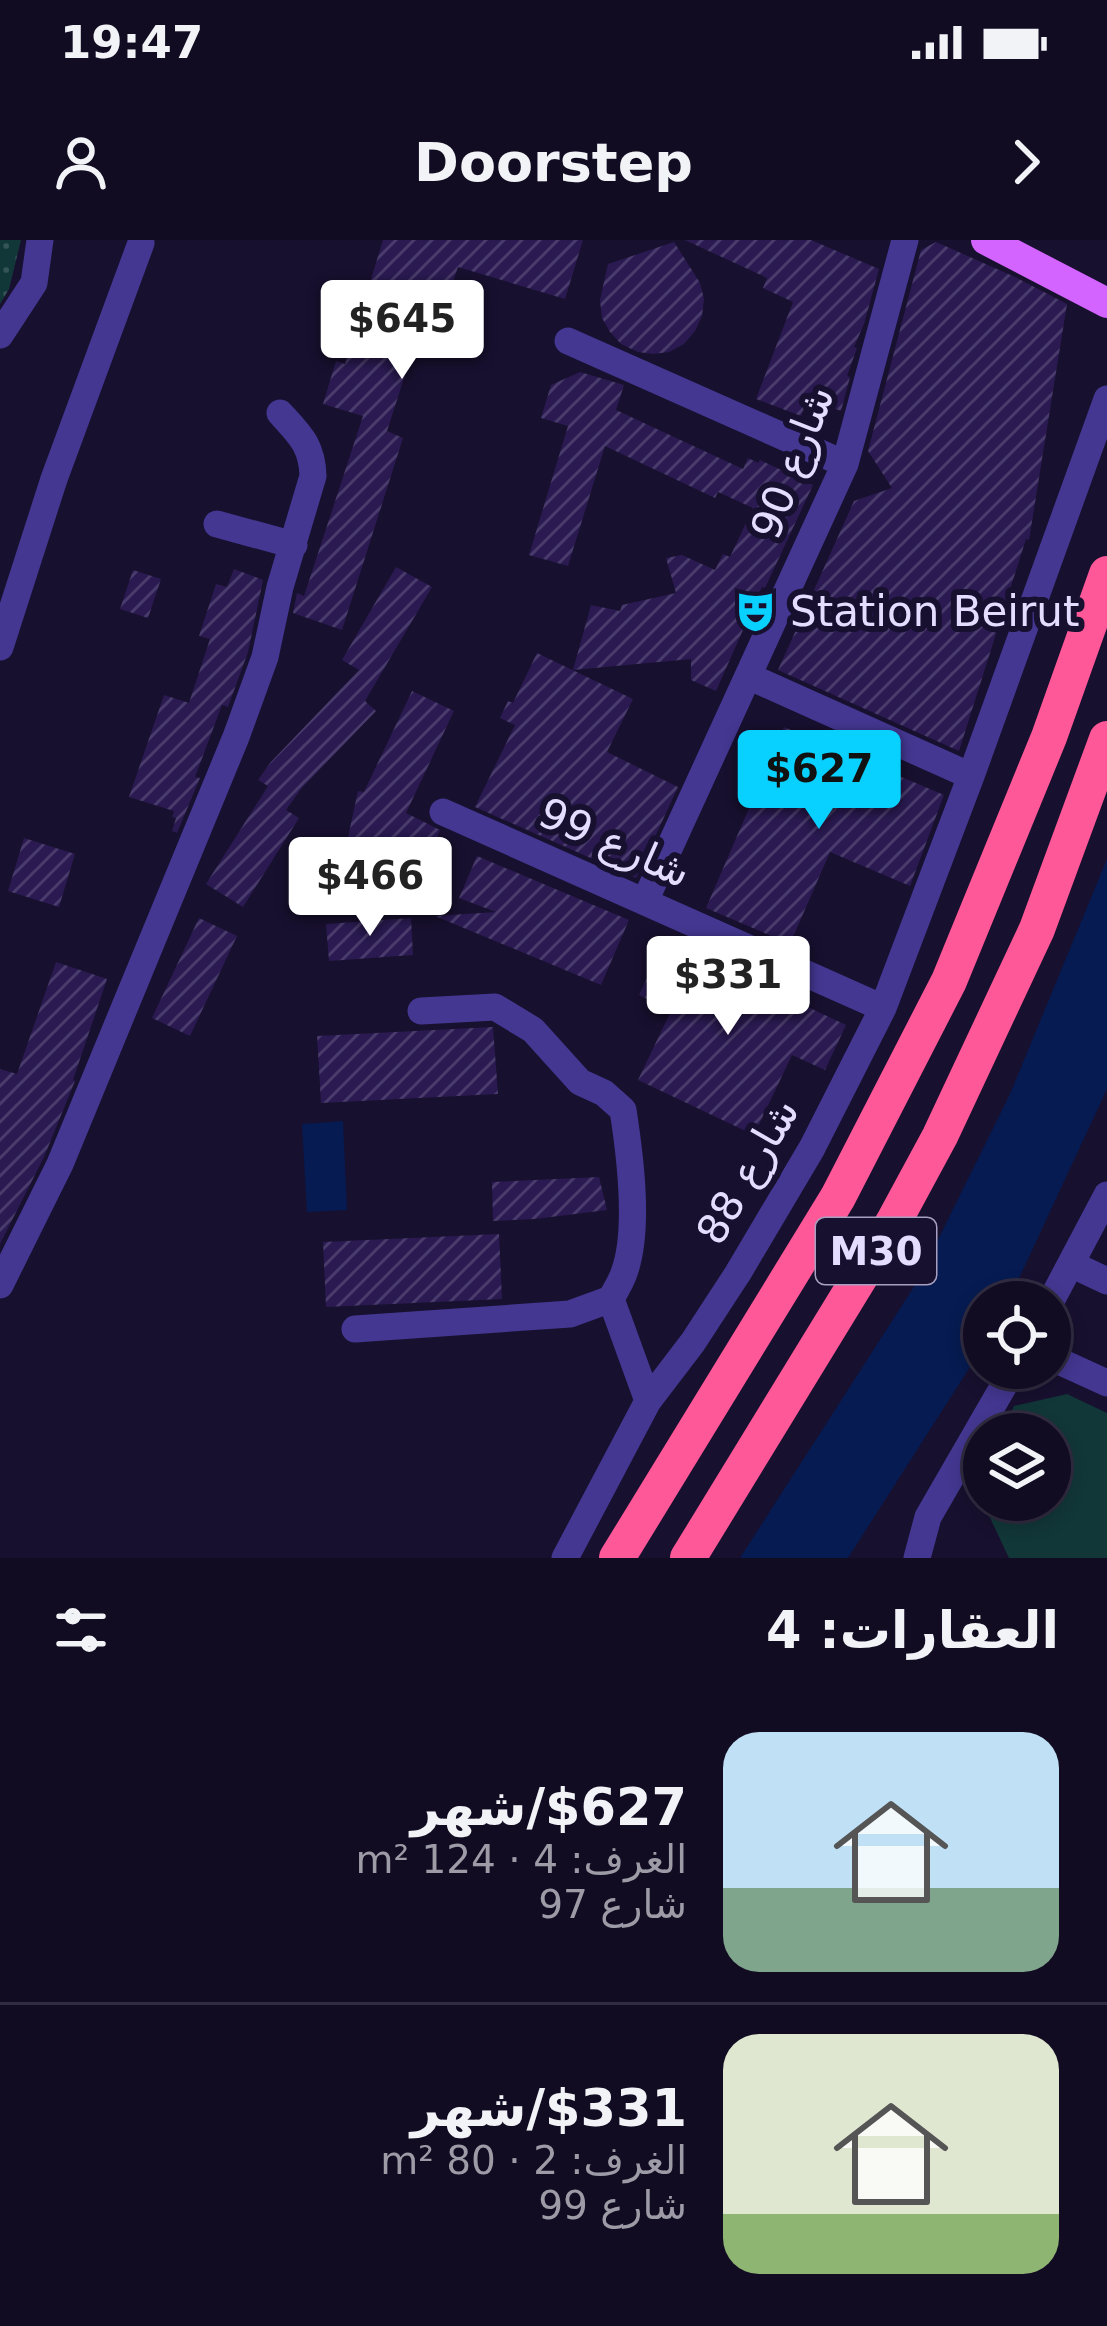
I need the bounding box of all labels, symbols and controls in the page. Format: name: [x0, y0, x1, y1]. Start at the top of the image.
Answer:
text: 19:47: [60, 16, 203, 69]
icon: person: [48, 129, 114, 195]
icon: forward: [993, 129, 1059, 195]
text: Doorstep: [414, 131, 693, 194]
pin: $645: [331, 280, 473, 382]
text: $645: [348, 296, 456, 341]
street label: شارع 90: [741, 379, 844, 546]
place label: Station Beirut: [790, 587, 1079, 636]
theatre icon: Station Beirut: [733, 588, 779, 634]
pin: $627: [748, 730, 890, 832]
text: $627: [765, 746, 873, 791]
street label: شارع 99: [532, 788, 698, 897]
pin: $466: [299, 837, 441, 939]
text: $466: [316, 853, 424, 898]
pin: $331: [657, 936, 799, 1038]
text: $331: [674, 952, 782, 997]
street label: شارع 88: [686, 1090, 809, 1253]
road number: M30: [816, 1218, 936, 1284]
map controls: [963, 1281, 1071, 1521]
button: locate: [963, 1281, 1071, 1389]
button: layers: [963, 1413, 1071, 1521]
icon: filters: [48, 1597, 114, 1663]
text: العقارات: 4: [766, 1601, 1059, 1660]
text: $627/شهر: [411, 1778, 687, 1837]
icon: home: [819, 1780, 963, 1924]
text: الغرف: 4 · 124 m²: [355, 1837, 687, 1882]
text: شارع 97: [538, 1882, 687, 1927]
text: $331/شهر: [411, 2079, 687, 2138]
icon: home: [819, 2082, 963, 2226]
text: الغرف: 2 · 80 m²: [380, 2138, 687, 2183]
text: شارع 99: [538, 2183, 687, 2228]

